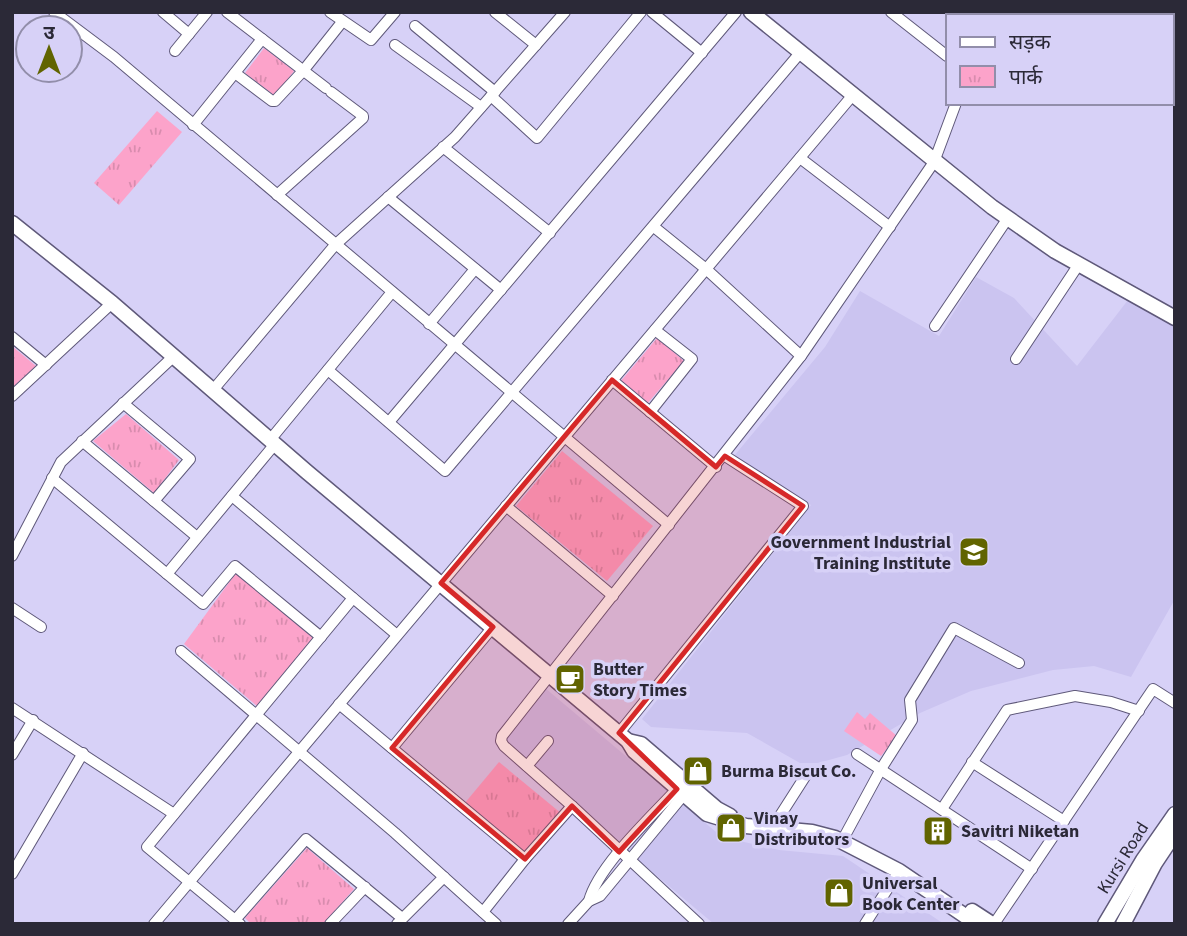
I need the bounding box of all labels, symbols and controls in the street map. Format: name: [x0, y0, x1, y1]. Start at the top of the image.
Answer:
north arrow: [14, 14, 84, 84]
legend: [946, 14, 1173, 105]
text: उ: [43, 20, 55, 47]
text: सड़क: [1009, 27, 1051, 57]
text: पार्क: [1009, 62, 1043, 92]
place label: Government Industrial Training Institute: [771, 530, 951, 576]
school or university icon: Government Industrial Training Institute: [957, 535, 991, 569]
place label: Butter Story Times: [593, 657, 687, 703]
cafe icon: Butter Story Times: [553, 662, 587, 696]
shop icon: Burma Biscut Co.: [681, 754, 715, 788]
place label: Burma Biscut Co.: [721, 759, 856, 784]
place label: Vinay Distributors: [753, 806, 849, 852]
shop icon: Vinay Distributors: [714, 811, 748, 845]
building icon: Savitri Niketan: [921, 814, 955, 848]
street label: Kursi Road: [1091, 817, 1155, 899]
place label: Savitri Niketan: [961, 819, 1079, 844]
place label: Universal Book Center: [862, 871, 960, 917]
shop icon: Universal Book Center: [822, 876, 856, 910]

